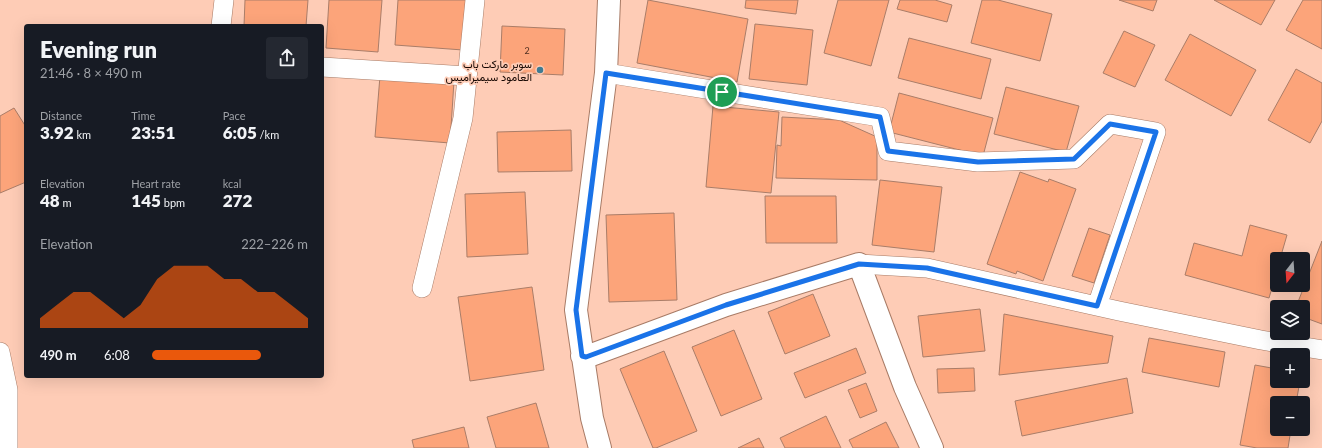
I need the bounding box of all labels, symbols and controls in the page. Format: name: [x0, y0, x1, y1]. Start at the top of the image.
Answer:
text: Evening run: [40, 36, 157, 63]
button: share: [266, 37, 308, 79]
house number: 2: [524, 45, 530, 56]
place label: سوبر ماركت باب العامود سيميراميس: [445, 57, 532, 84]
text: 21:46 · 8 × 490 m: [40, 65, 142, 81]
marker: سوبر ماركت باب العامود سيميراميس: [535, 65, 545, 75]
pin: [705, 75, 739, 109]
icon: arrive: [711, 81, 733, 103]
text: Distance: [40, 109, 82, 122]
text: Time: [131, 109, 155, 122]
text: Pace: [223, 109, 246, 122]
text: 3.92: [40, 122, 74, 143]
text: 23:51: [131, 122, 175, 143]
text: 6:05: [223, 122, 257, 143]
text: km: [74, 128, 91, 141]
text: /km: [257, 128, 279, 141]
text: Elevation: [40, 177, 85, 190]
text: Heart rate: [131, 177, 181, 190]
text: kcal: [223, 177, 241, 190]
text: 48: [40, 190, 60, 211]
text: 145: [131, 190, 161, 211]
text: 272: [223, 190, 252, 211]
text: m: [60, 196, 72, 209]
text: bpm: [161, 196, 185, 209]
text: Elevation: [40, 236, 93, 252]
text: 222–226 m: [241, 236, 308, 252]
north arrow: [1270, 252, 1310, 292]
map controls: [1270, 252, 1310, 436]
button: layers: [1270, 300, 1310, 340]
text: 490 m: [40, 347, 77, 363]
text: 6:08: [104, 347, 130, 363]
button: +: [1270, 348, 1310, 388]
button: −: [1270, 396, 1310, 436]

